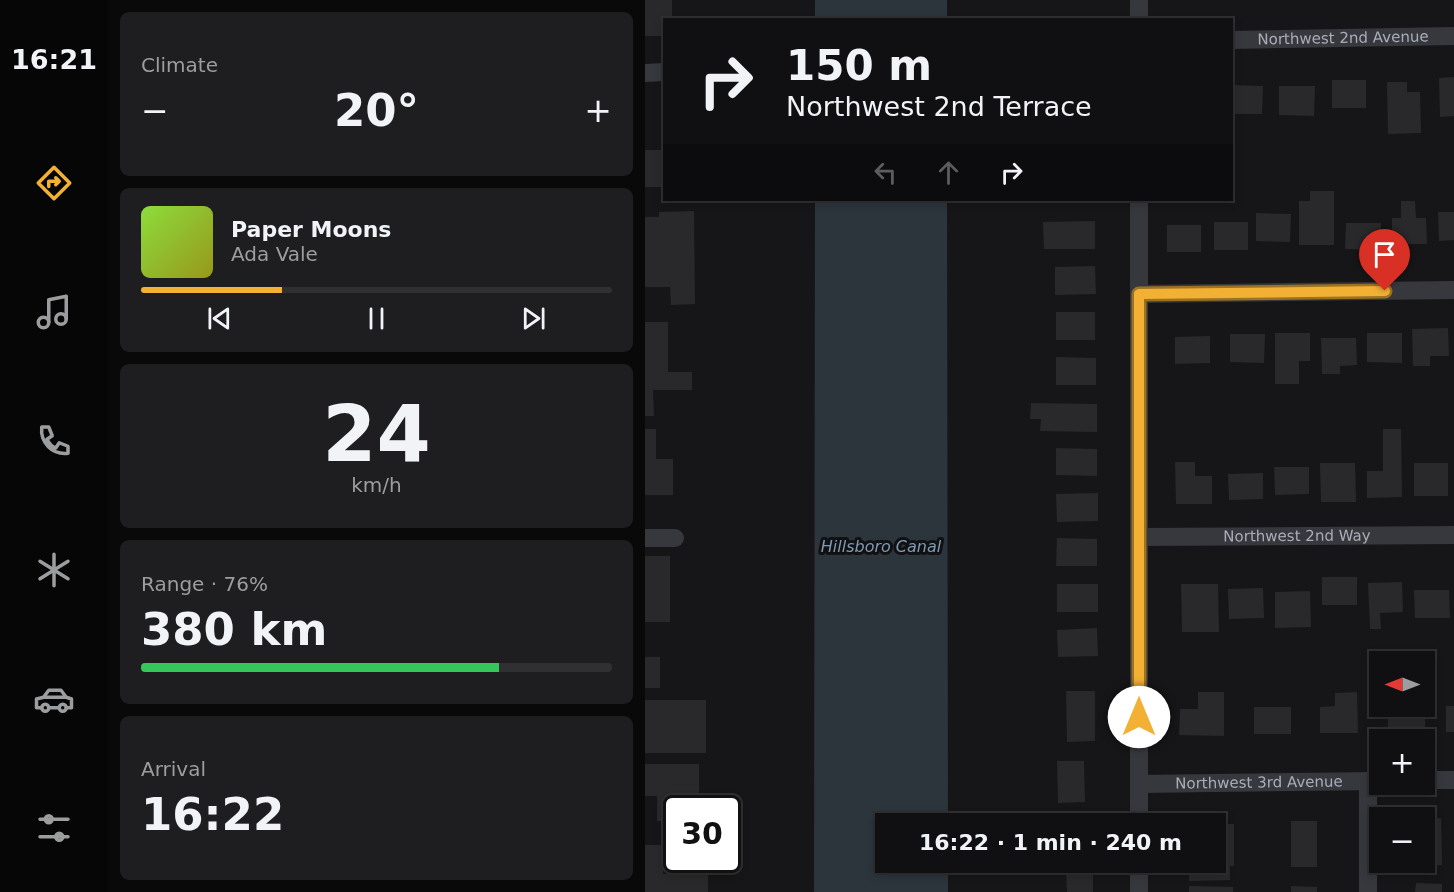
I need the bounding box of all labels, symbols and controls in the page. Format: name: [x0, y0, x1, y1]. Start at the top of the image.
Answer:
street label: Northwest 2nd Avenue: [1257, 27, 1429, 49]
text: 150 m: [786, 41, 932, 90]
icon: right: [687, 42, 765, 120]
text: 16:21: [11, 44, 97, 75]
text: Climate: [141, 53, 218, 77]
text: 20°: [334, 84, 419, 137]
text: −: [141, 91, 169, 130]
text: +: [584, 91, 612, 130]
text: Northwest 2nd Terrace: [786, 91, 1092, 122]
icon: left: [869, 156, 902, 189]
icon: ahead: [932, 156, 965, 189]
icon: right: [995, 156, 1028, 189]
icon: directions: [33, 162, 75, 204]
text: Paper Moons: [231, 217, 391, 242]
pin: [1359, 229, 1410, 291]
icon: arrive: [1368, 238, 1401, 271]
text: Ada Vale: [231, 242, 318, 266]
icon: music: [33, 291, 75, 333]
icon: previous: [203, 302, 236, 335]
icon: pause: [360, 302, 393, 335]
icon: next: [517, 302, 550, 335]
text: 24: [322, 389, 431, 479]
icon: phone: [33, 420, 75, 462]
text: km/h: [351, 473, 402, 497]
street label: Northwest 2nd Way: [1223, 527, 1371, 545]
water label: Hillsboro Canal: [821, 537, 942, 556]
icon: climate: [33, 549, 75, 591]
text: Range · 76%: [141, 572, 268, 596]
text: 380 km: [141, 603, 327, 656]
north arrow: [1369, 651, 1435, 717]
map controls: [1369, 651, 1435, 873]
icon: car: [33, 678, 75, 720]
position arrow: [1107, 685, 1171, 749]
button: +: [1369, 729, 1435, 795]
text: Arrival: [141, 757, 206, 781]
street label: Northwest 3rd Avenue: [1175, 772, 1343, 793]
text: 16:22: [141, 788, 284, 841]
speed limit sign: 30: [663, 795, 741, 873]
icon: filters: [33, 807, 75, 849]
button: −: [1369, 807, 1435, 873]
text: 16:22 · 1 min · 240 m: [919, 830, 1182, 855]

